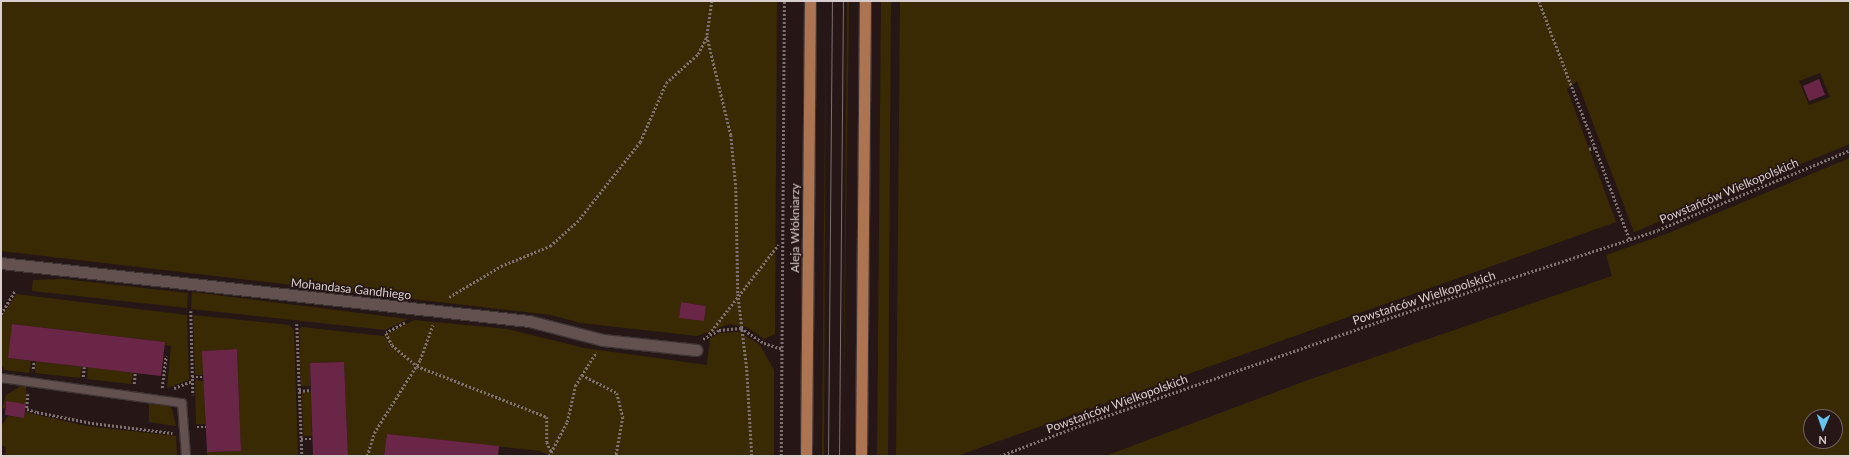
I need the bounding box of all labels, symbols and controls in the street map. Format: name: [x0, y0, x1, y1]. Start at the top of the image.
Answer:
street label: Powstańców Wielkopolskich: [1657, 155, 1801, 227]
street label: Aleja Włókniarzy: [788, 183, 802, 273]
street label: Powstańców Wielkopolskich: [1350, 268, 1498, 328]
street label: Mohandasa Gandhiego: [290, 276, 412, 302]
street label: Powstańców Wielkopolskich: [1044, 372, 1190, 436]
north arrow: [1803, 409, 1843, 449]
text: N: [1818, 434, 1827, 447]

